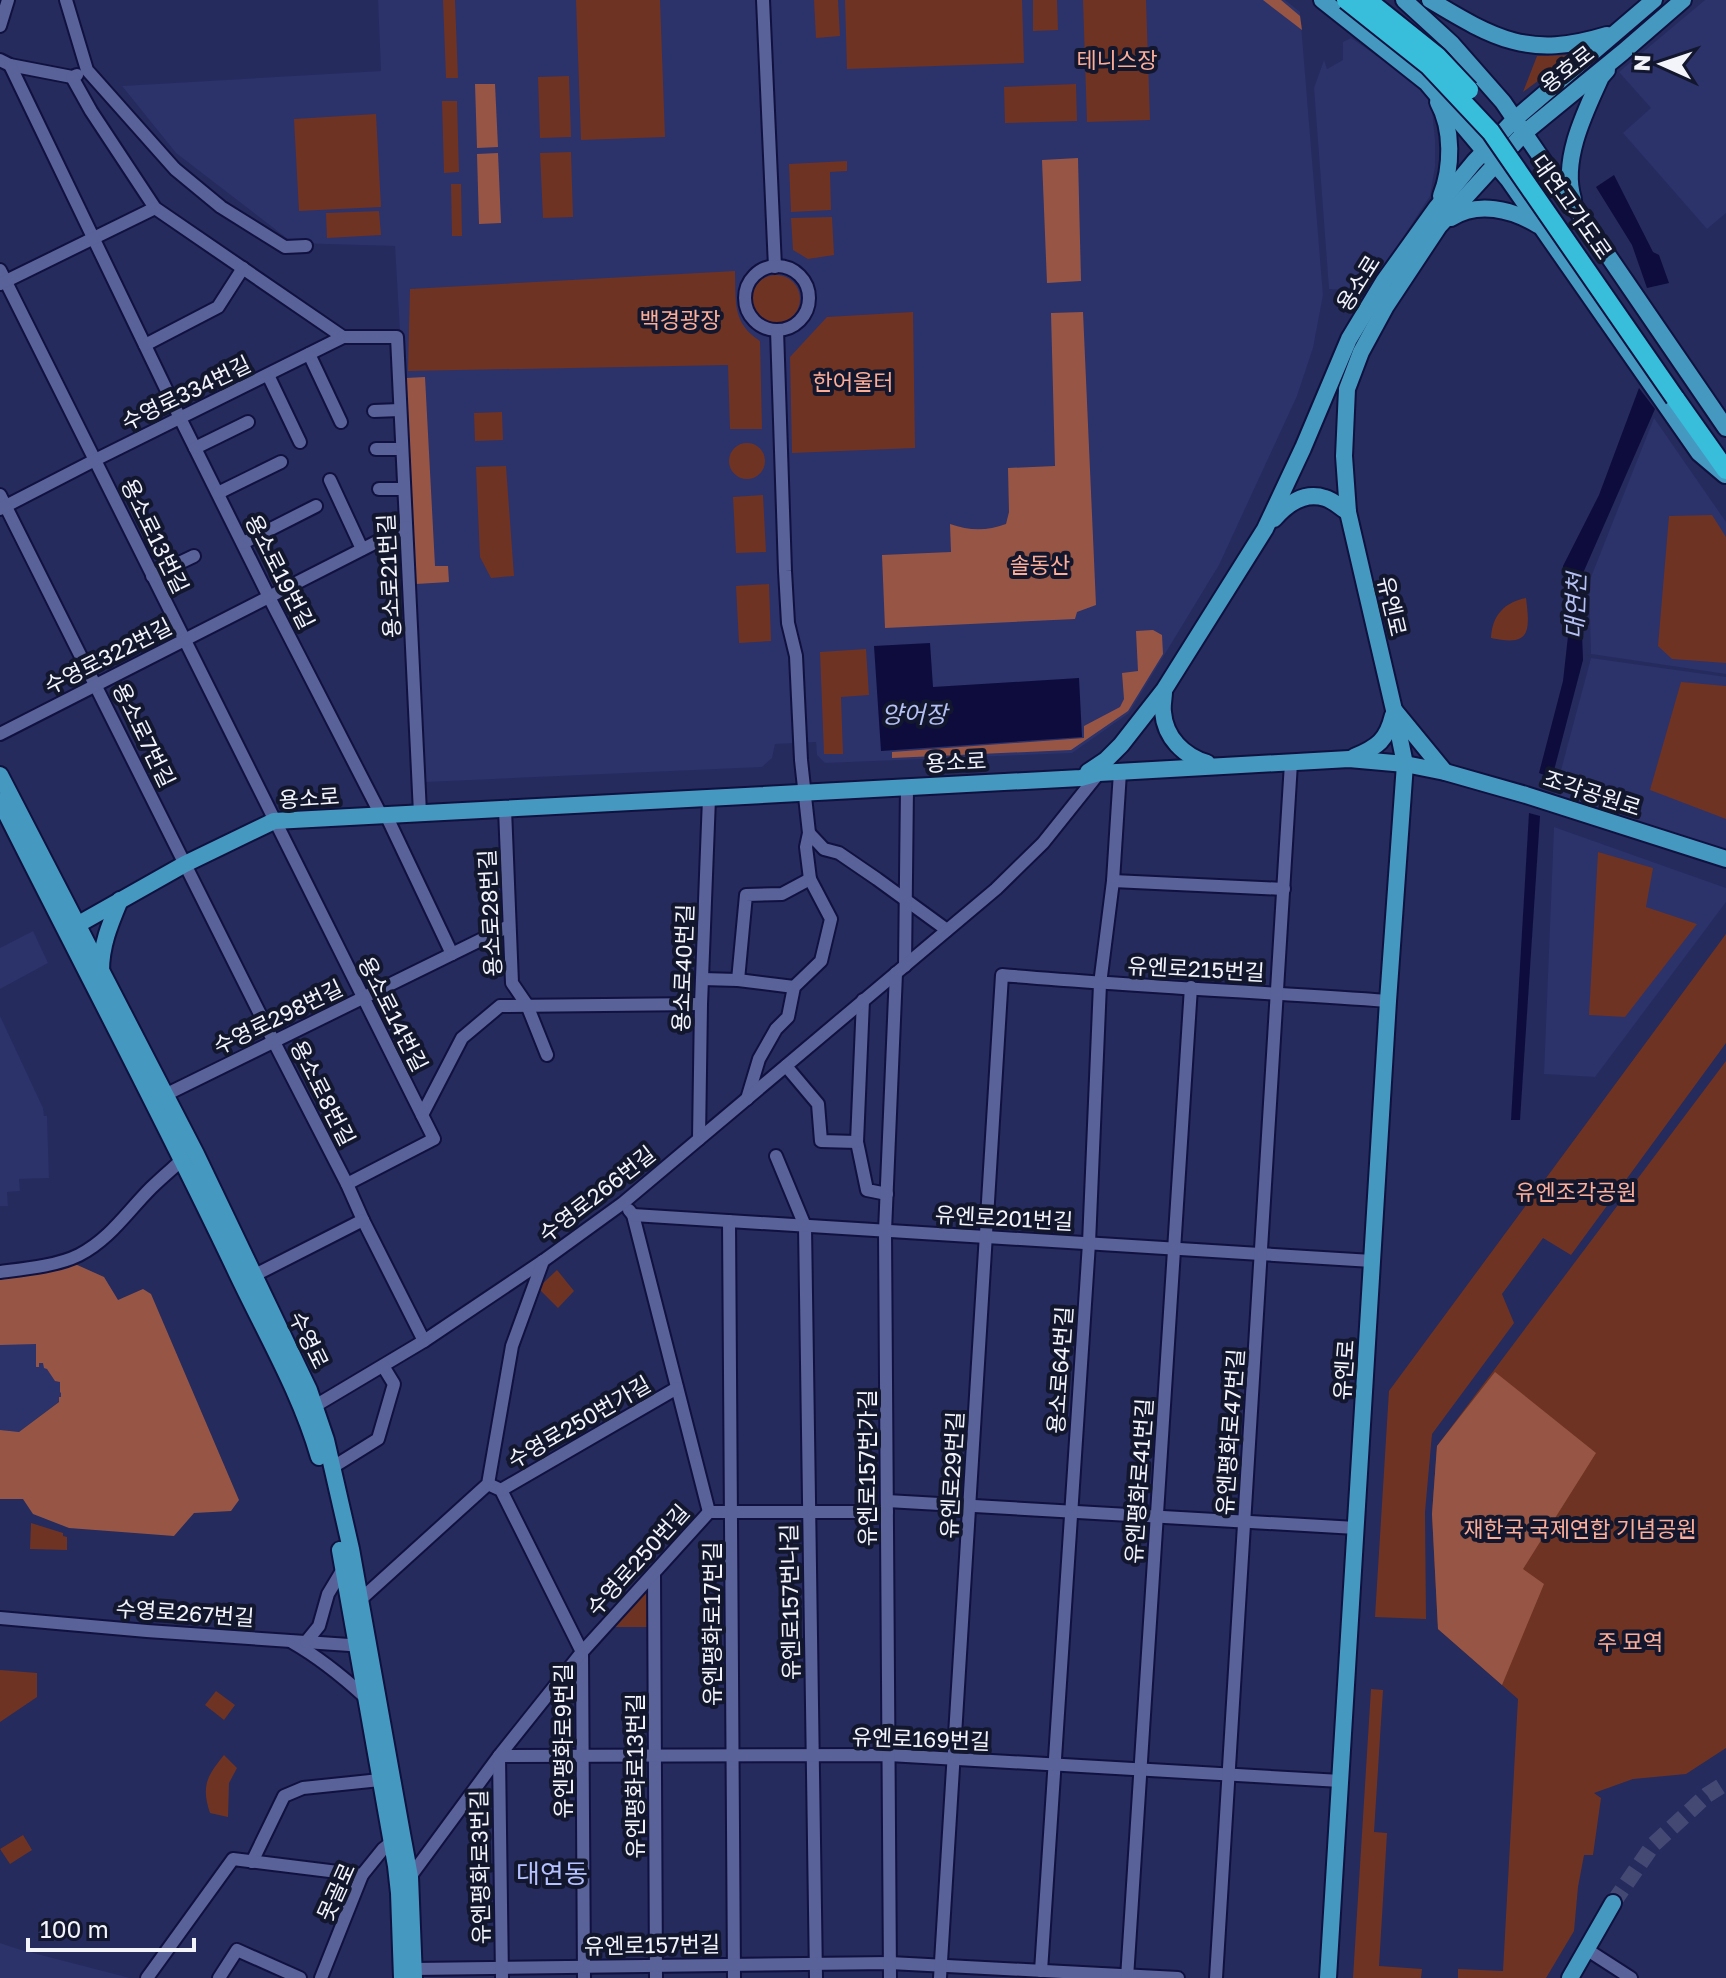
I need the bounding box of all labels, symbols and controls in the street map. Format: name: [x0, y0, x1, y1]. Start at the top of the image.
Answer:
north arrow: [1622, 24, 1702, 104]
street label: 용호로: [1534, 39, 1599, 98]
park label: 테니스장: [1077, 46, 1157, 73]
text: N: [1628, 54, 1655, 72]
street label: 대연고가도로: [1527, 149, 1618, 264]
street label: 용소로: [1330, 250, 1385, 316]
park label: 백경광장: [640, 306, 720, 333]
street label: 수영로334번길: [117, 350, 255, 435]
park label: 한어울터: [813, 368, 893, 395]
street label: 용소로13번길: [116, 474, 195, 598]
street label: 용소로19번길: [240, 510, 321, 634]
street label: 용소로21번길: [372, 513, 405, 639]
park label: 솔동산: [1010, 551, 1070, 578]
water label: 대연천: [1559, 569, 1590, 640]
street label: 유엔로: [1373, 573, 1412, 639]
street label: 수영로322번길: [39, 612, 176, 699]
street label: 용소로7번길: [108, 678, 181, 791]
water label: 양어장: [881, 699, 950, 728]
street label: 용소로: [925, 746, 987, 777]
street label: 조각공원로: [1540, 764, 1644, 821]
street label: 용소로: [278, 782, 340, 813]
street label: 용소로28번길: [473, 849, 506, 977]
street label: 용소로40번길: [667, 903, 698, 1033]
street label: 유엔로215번길: [1127, 951, 1265, 986]
street label: 용소로14번길: [353, 952, 434, 1076]
street label: 수영로298번길: [209, 974, 347, 1060]
street label: 용소로8번길: [285, 1036, 361, 1150]
street label: 수영로266번길: [533, 1140, 660, 1248]
park label: 유엔조각공원: [1515, 1178, 1637, 1205]
street label: 유엔로201번길: [934, 1200, 1074, 1235]
street label: 용소로64번길: [1042, 1305, 1077, 1435]
street label: 수영로: [284, 1307, 335, 1373]
street label: 유엔로: [1328, 1339, 1359, 1401]
street label: 유엔평화로47번길: [1210, 1348, 1249, 1516]
street label: 수영로250번가길: [502, 1370, 655, 1473]
street label: 유엔로157번가길: [853, 1390, 880, 1546]
street label: 유엔평화로41번길: [1119, 1397, 1158, 1565]
street label: 유엔로29번길: [935, 1411, 968, 1539]
street label: 수영로250번길: [581, 1498, 695, 1621]
park label: 재한국 국제연합 기념공원: [1463, 1515, 1697, 1542]
street label: 유엔로157번나길: [775, 1524, 804, 1680]
street label: 유엔평화로17번길: [698, 1542, 725, 1706]
street label: 수영로267번길: [115, 1594, 255, 1631]
park label: 주 묘역: [1597, 1628, 1663, 1655]
street label: 유엔평화로9번길: [549, 1664, 576, 1819]
street label: 유엔평화로13번길: [621, 1693, 648, 1859]
street label: 유엔로169번길: [851, 1723, 991, 1754]
street label: 유엔평화로3번길: [465, 1790, 494, 1945]
district label: 대연동: [516, 1858, 588, 1889]
street label: 못골로: [311, 1859, 360, 1925]
scale bar: [28, 1902, 194, 1952]
text: 100 m: [40, 1914, 109, 1943]
street label: 유엔로157번길: [584, 1930, 720, 1959]

